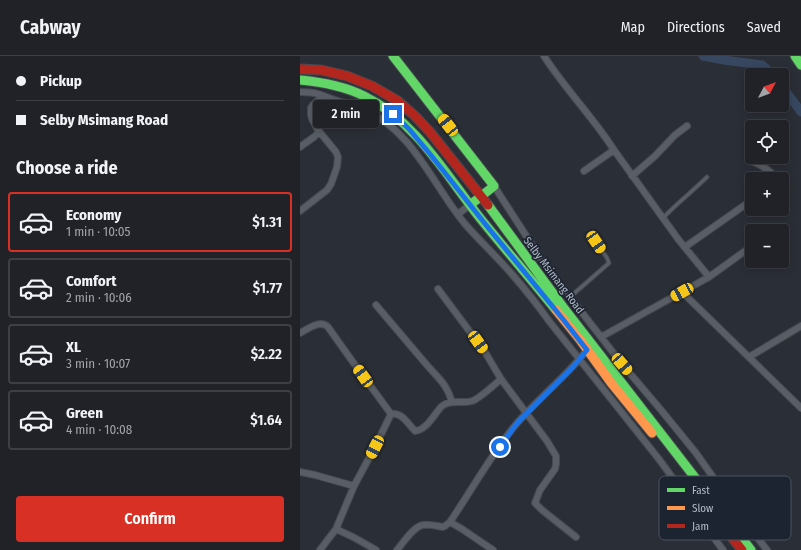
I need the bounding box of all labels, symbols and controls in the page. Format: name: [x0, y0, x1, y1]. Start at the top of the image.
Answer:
text: Cabway: [20, 16, 80, 39]
text: Map: [621, 19, 645, 36]
text: Directions: [667, 19, 725, 36]
text: Saved: [747, 19, 781, 36]
north arrow: [745, 68, 789, 112]
map controls: [745, 68, 789, 268]
text: Pickup: [40, 72, 82, 90]
callout: 2 min: [313, 100, 379, 128]
route end: [384, 105, 402, 123]
text: 2 min: [332, 106, 360, 121]
text: Selby Msimang Road: [40, 111, 168, 129]
car: [436, 112, 460, 138]
button: locate: [745, 120, 789, 164]
text: Choose a ride: [16, 157, 118, 179]
button: +: [745, 172, 789, 216]
icon: car: [18, 204, 54, 240]
text: Economy: [66, 206, 121, 224]
text: $1.31: [252, 213, 282, 231]
text: 1 min · 10:05: [66, 224, 130, 239]
button: −: [745, 224, 789, 268]
car: [584, 229, 608, 255]
street label: Selby Msimang Road: [521, 234, 587, 316]
icon: car: [18, 270, 54, 306]
text: Comfort: [66, 272, 117, 290]
text: $1.77: [253, 279, 282, 297]
car: [669, 281, 695, 303]
text: 2 min · 10:06: [66, 290, 132, 305]
car: [466, 329, 490, 355]
icon: car: [18, 336, 54, 372]
text: XL: [66, 338, 81, 356]
text: $2.22: [251, 345, 282, 363]
car: [610, 351, 634, 377]
text: 3 min · 10:07: [66, 356, 130, 371]
car: [351, 363, 375, 389]
icon: car: [18, 402, 54, 438]
text: Green: [66, 404, 103, 422]
text: $1.64: [250, 411, 282, 429]
text: 4 min · 10:08: [66, 422, 132, 437]
car: [364, 434, 386, 460]
route start: [491, 438, 509, 456]
legend: [659, 476, 791, 540]
text: Fast: [692, 484, 710, 497]
button: Confirm: [16, 496, 284, 542]
text: Slow: [692, 502, 713, 515]
text: Jam: [692, 520, 709, 533]

